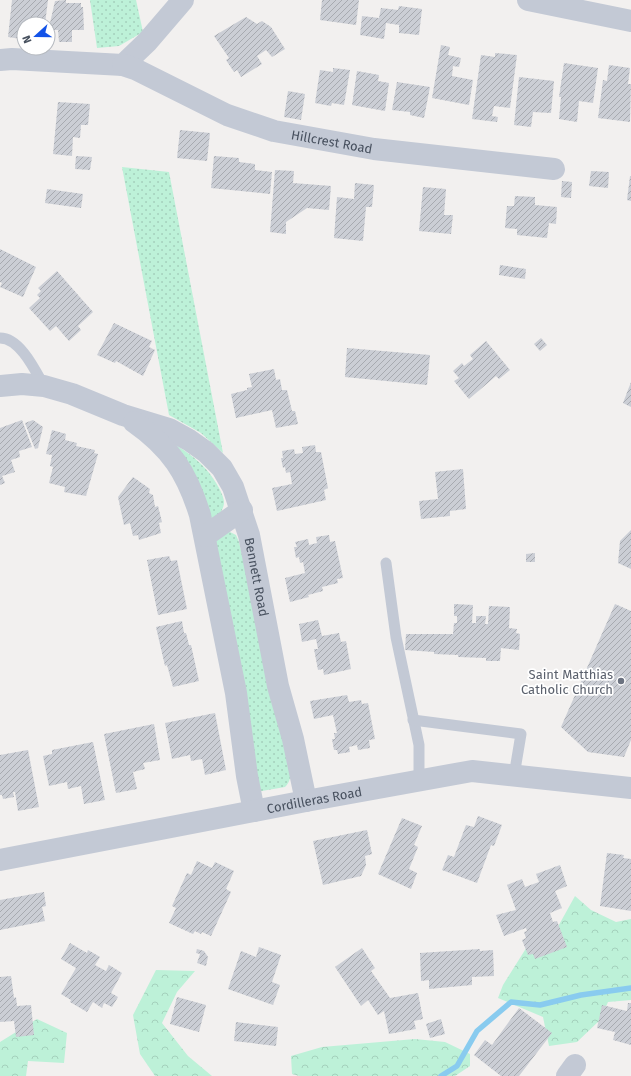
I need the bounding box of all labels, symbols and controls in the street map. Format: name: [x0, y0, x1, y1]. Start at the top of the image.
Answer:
north arrow: [16, 16, 56, 56]
text: N: [20, 34, 35, 45]
street label: Hillcrest Road: [290, 127, 374, 157]
street label: Bennett Road: [242, 536, 271, 618]
place label: Saint Matthias Catholic Church: [521, 667, 613, 697]
marker: Saint Matthias Catholic Church: [616, 676, 626, 686]
street label: Cordilleras Road: [266, 784, 363, 816]

